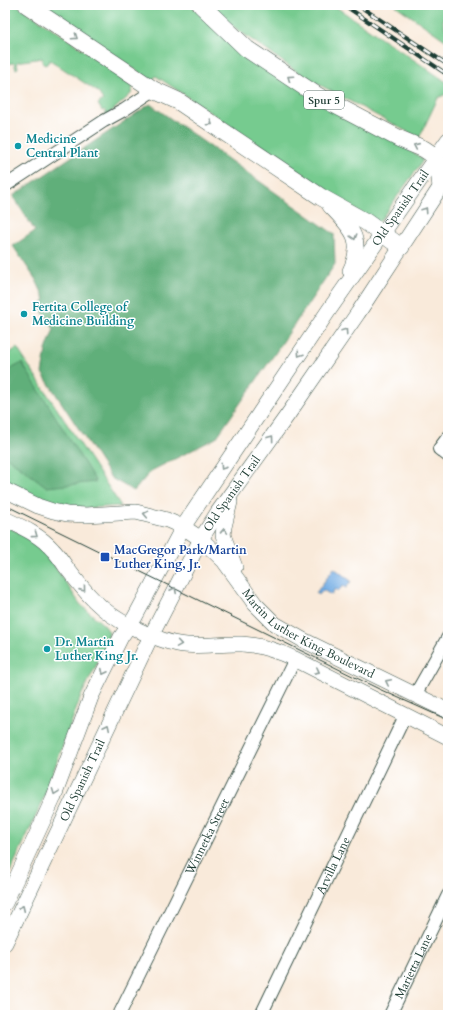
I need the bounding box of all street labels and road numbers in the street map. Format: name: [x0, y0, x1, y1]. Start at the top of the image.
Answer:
road number: Spur 5: [304, 91, 344, 109]
street label: Old Spanish Trail: [368, 167, 433, 249]
street label: Old Spanish Trail: [200, 452, 264, 535]
street label: Martin Luther King Boulevard: [239, 585, 378, 682]
street label: Old Spanish Trail: [56, 737, 109, 824]
street label: Winnetka Street: [181, 796, 233, 878]
street label: Arvilla Lane: [312, 834, 354, 897]
street label: Marietta Lane: [391, 931, 436, 1002]

